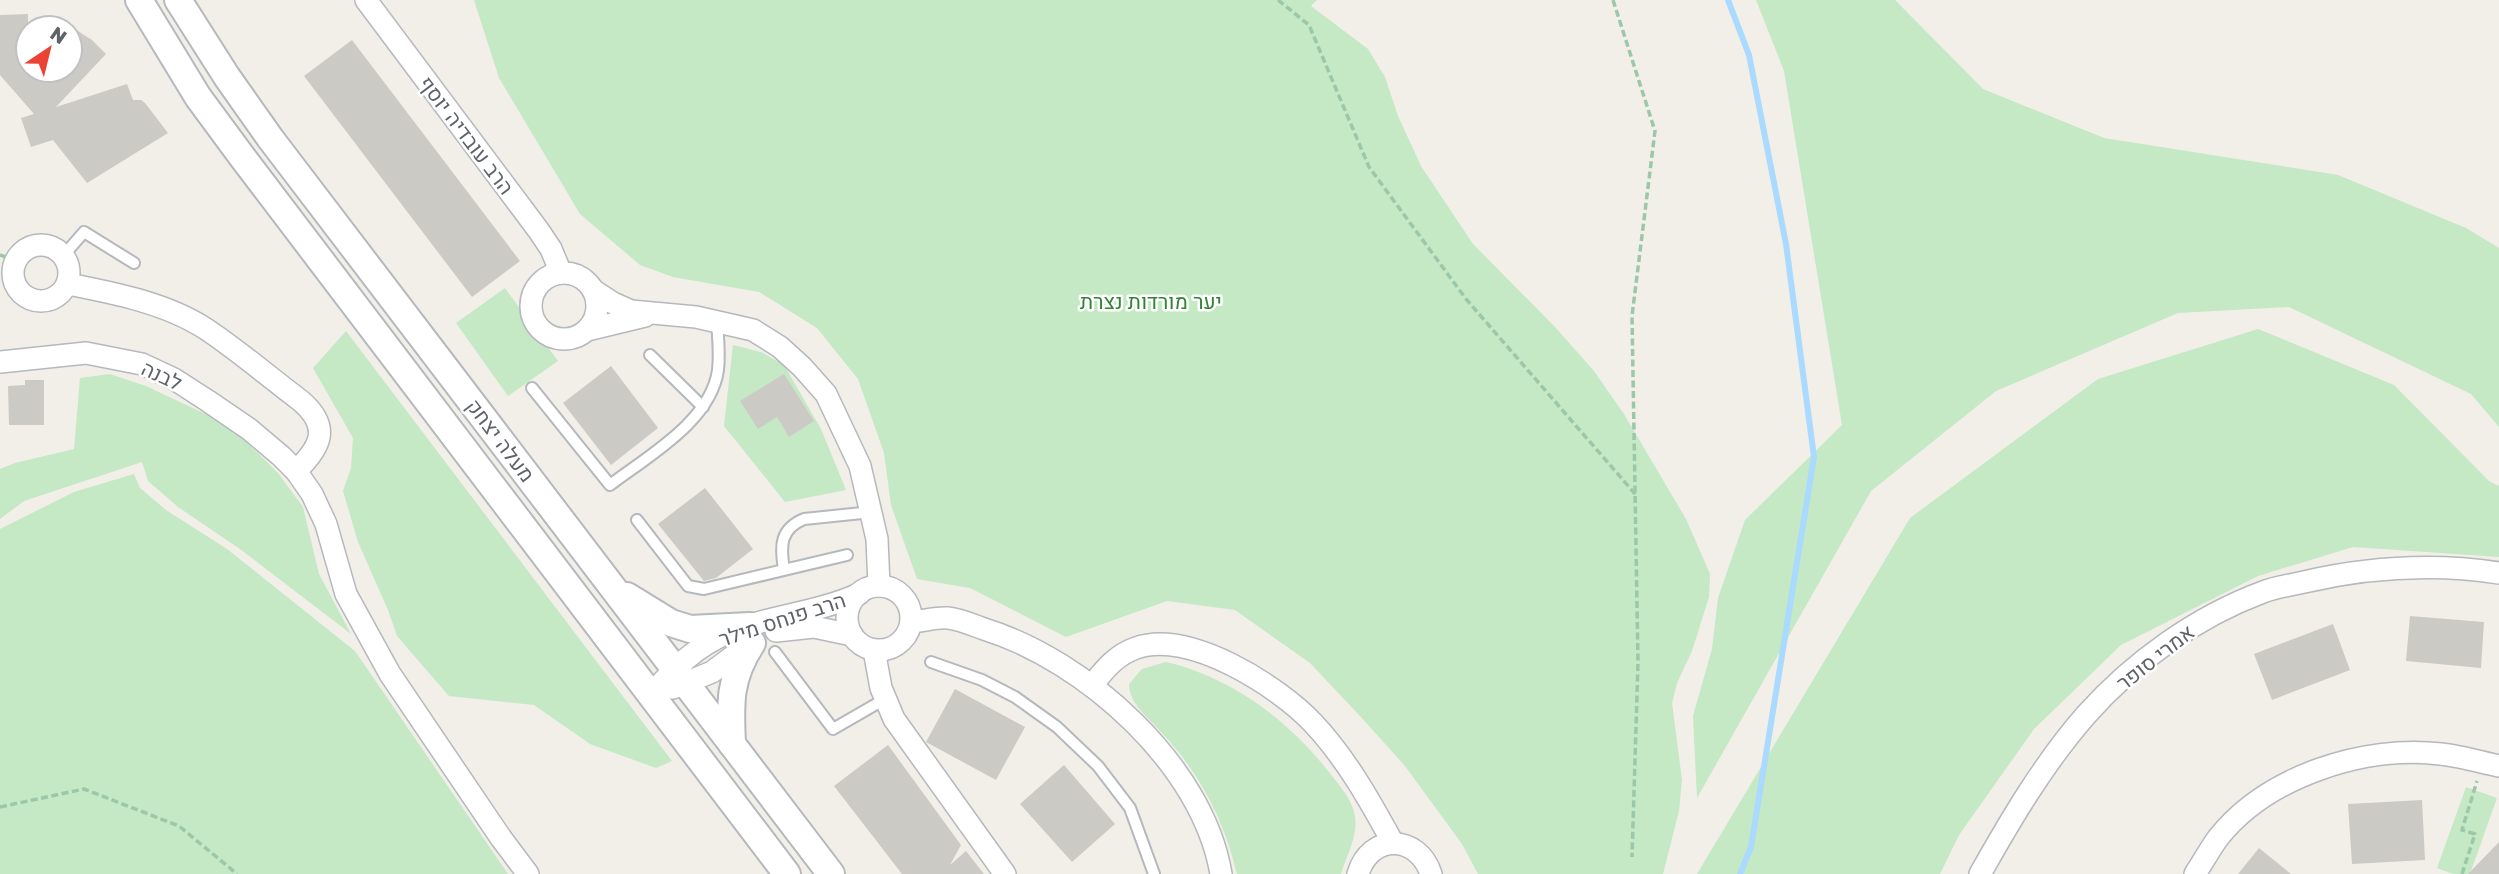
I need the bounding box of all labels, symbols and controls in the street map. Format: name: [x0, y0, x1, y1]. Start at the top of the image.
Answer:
north arrow: [14, 14, 84, 84]
text: N: [47, 21, 72, 48]
street label: הרב עובדיה יוסף: [414, 71, 520, 199]
park label: יער מורדות נצרת: [1080, 288, 1222, 314]
street label: לבנה: [138, 354, 187, 396]
street label: מעלה יצחק: [461, 393, 541, 487]
street label: הרב פנחס מילר: [715, 586, 849, 652]
street label: אמרי סופר: [2111, 619, 2199, 695]

